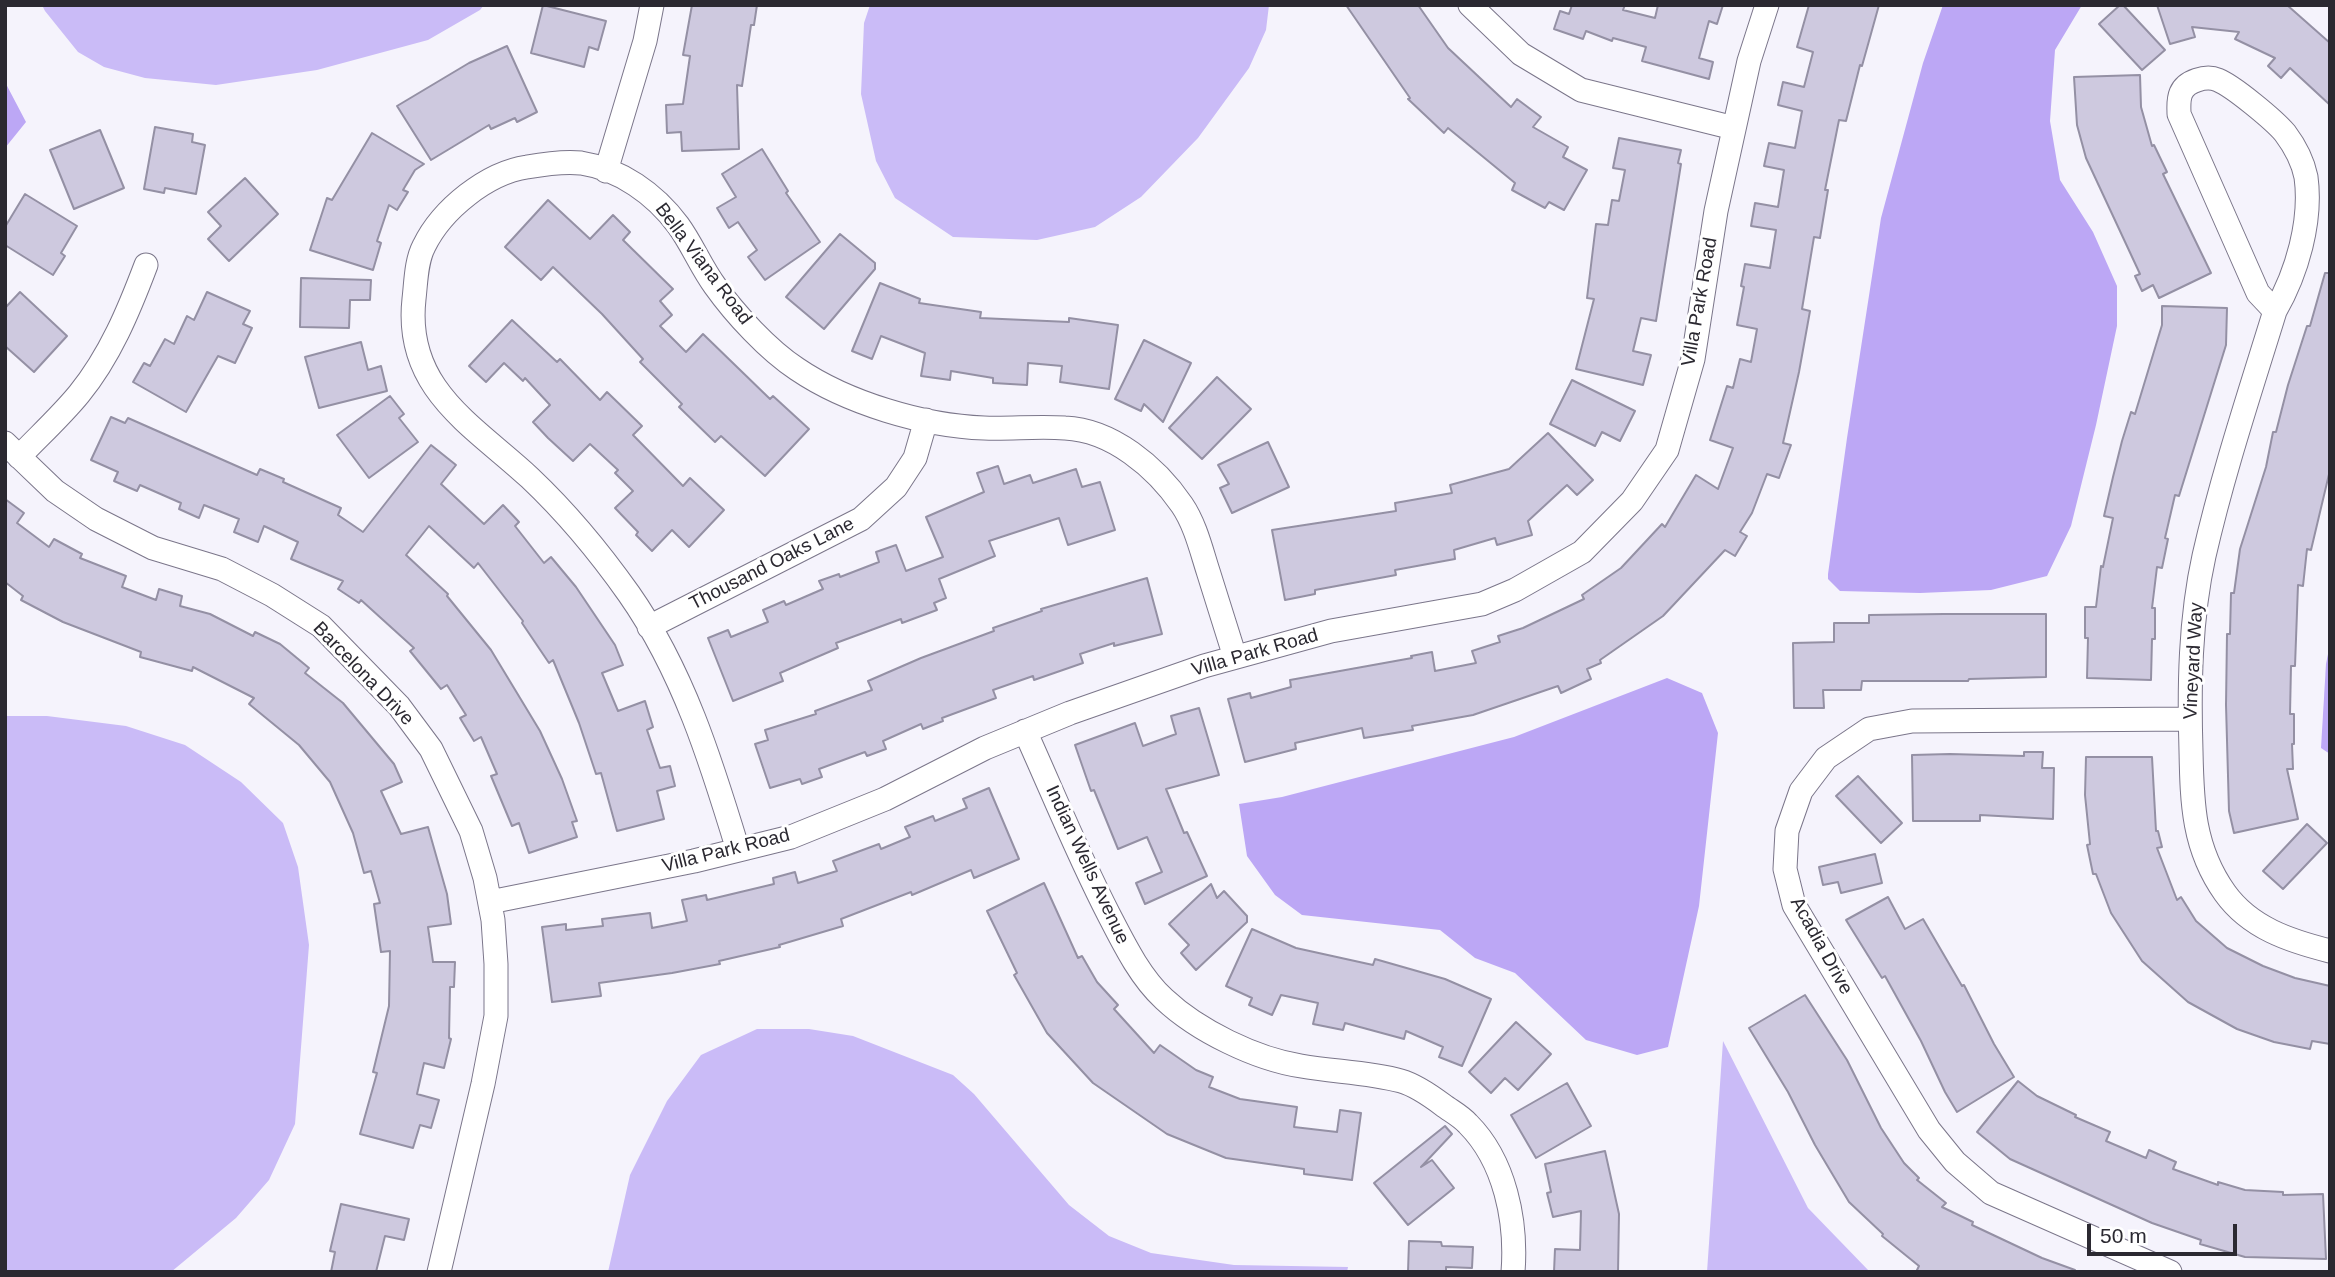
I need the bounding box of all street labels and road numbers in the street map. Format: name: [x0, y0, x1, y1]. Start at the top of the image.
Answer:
street label: Bella Viana Road: [650, 199, 756, 329]
street label: Villa Park Road: [1677, 236, 1723, 368]
street label: Thousand Oaks Lane: [686, 513, 858, 615]
street label: Vineyard Way: [2180, 602, 2208, 720]
street label: Barcelona Drive: [308, 617, 418, 731]
street label: Villa Park Road: [1189, 624, 1321, 682]
street label: Indian Wells Avenue: [1040, 782, 1134, 948]
street label: Villa Park Road: [660, 824, 792, 878]
street label: Acadia Drive: [1785, 893, 1857, 999]

